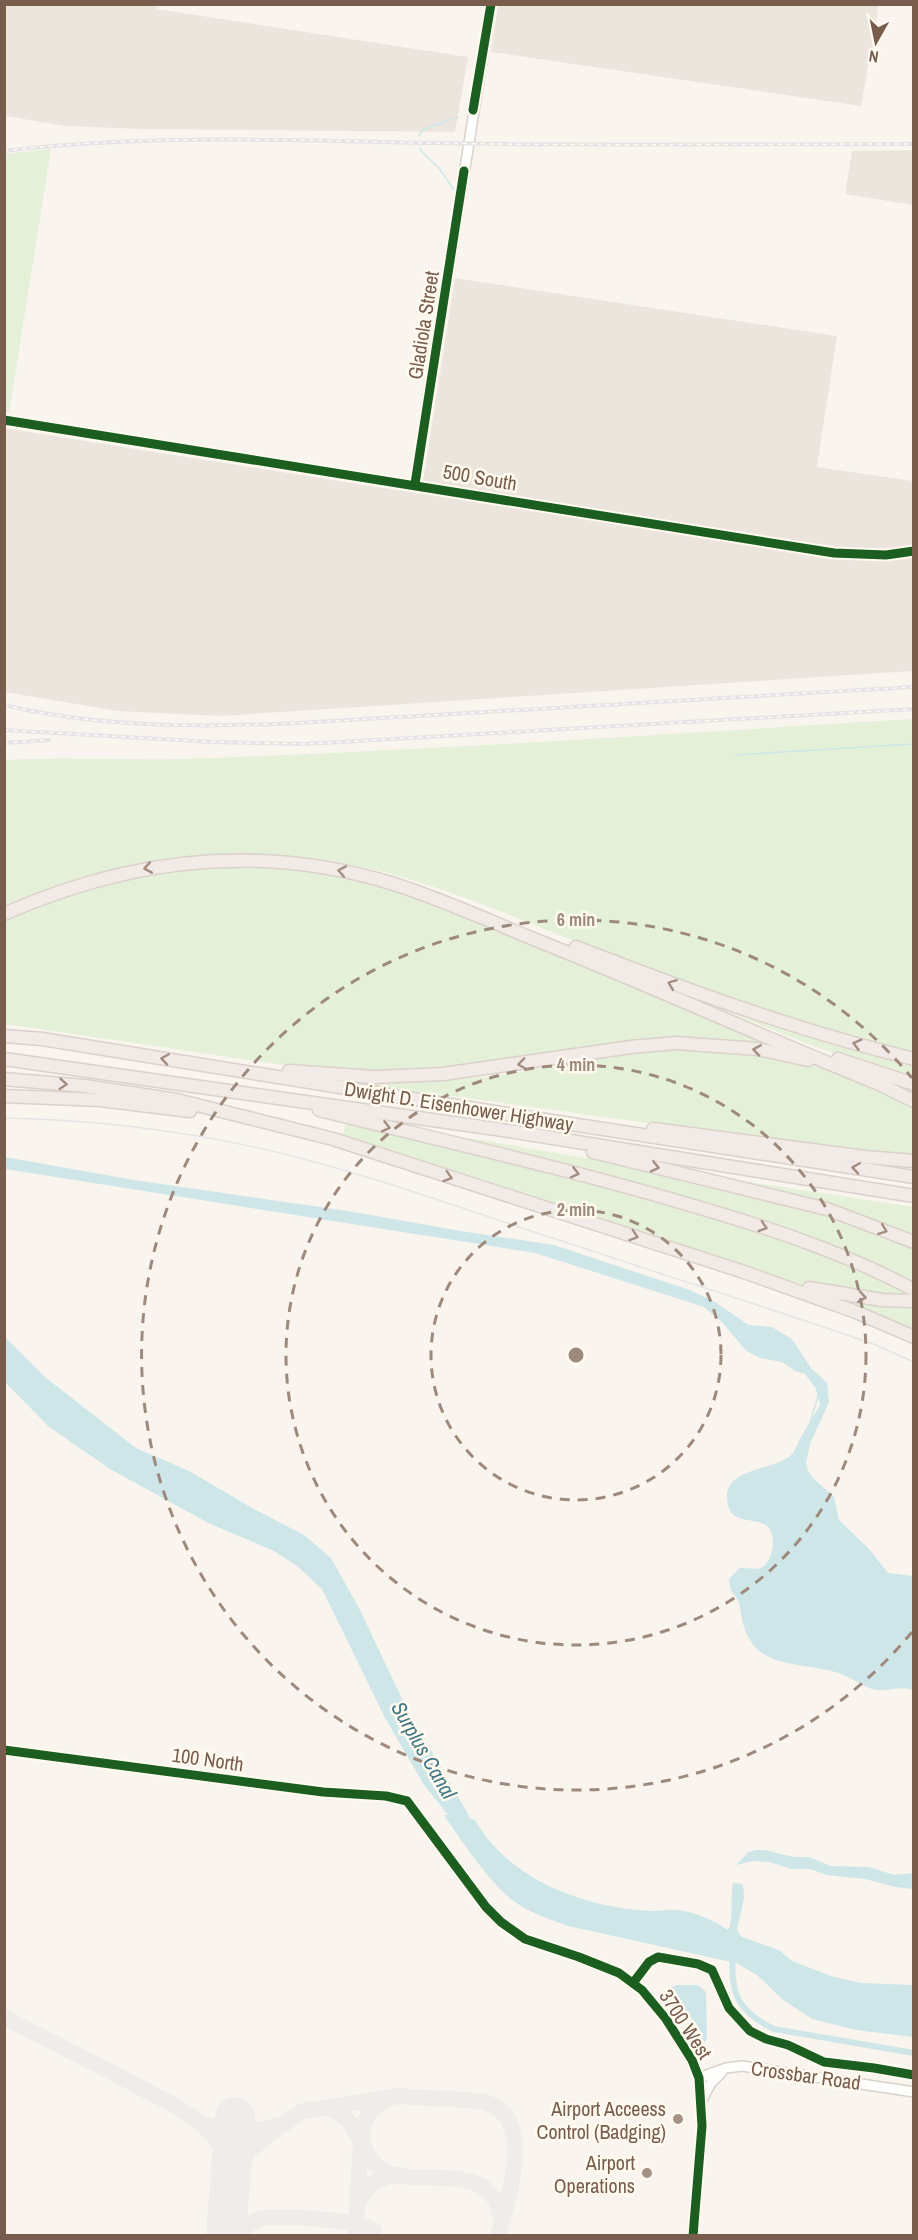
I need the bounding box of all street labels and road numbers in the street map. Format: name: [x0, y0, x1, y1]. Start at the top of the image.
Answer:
street label: Gladiola Street: [401, 268, 445, 381]
street label: 500 South: [441, 457, 519, 497]
street label: Dwight D. Eisenhower Highway: [343, 1075, 576, 1138]
street label: 100 North: [170, 1741, 246, 1777]
street label: 3700 West: [653, 1984, 719, 2064]
street label: Crossbar Road: [750, 2054, 862, 2096]

